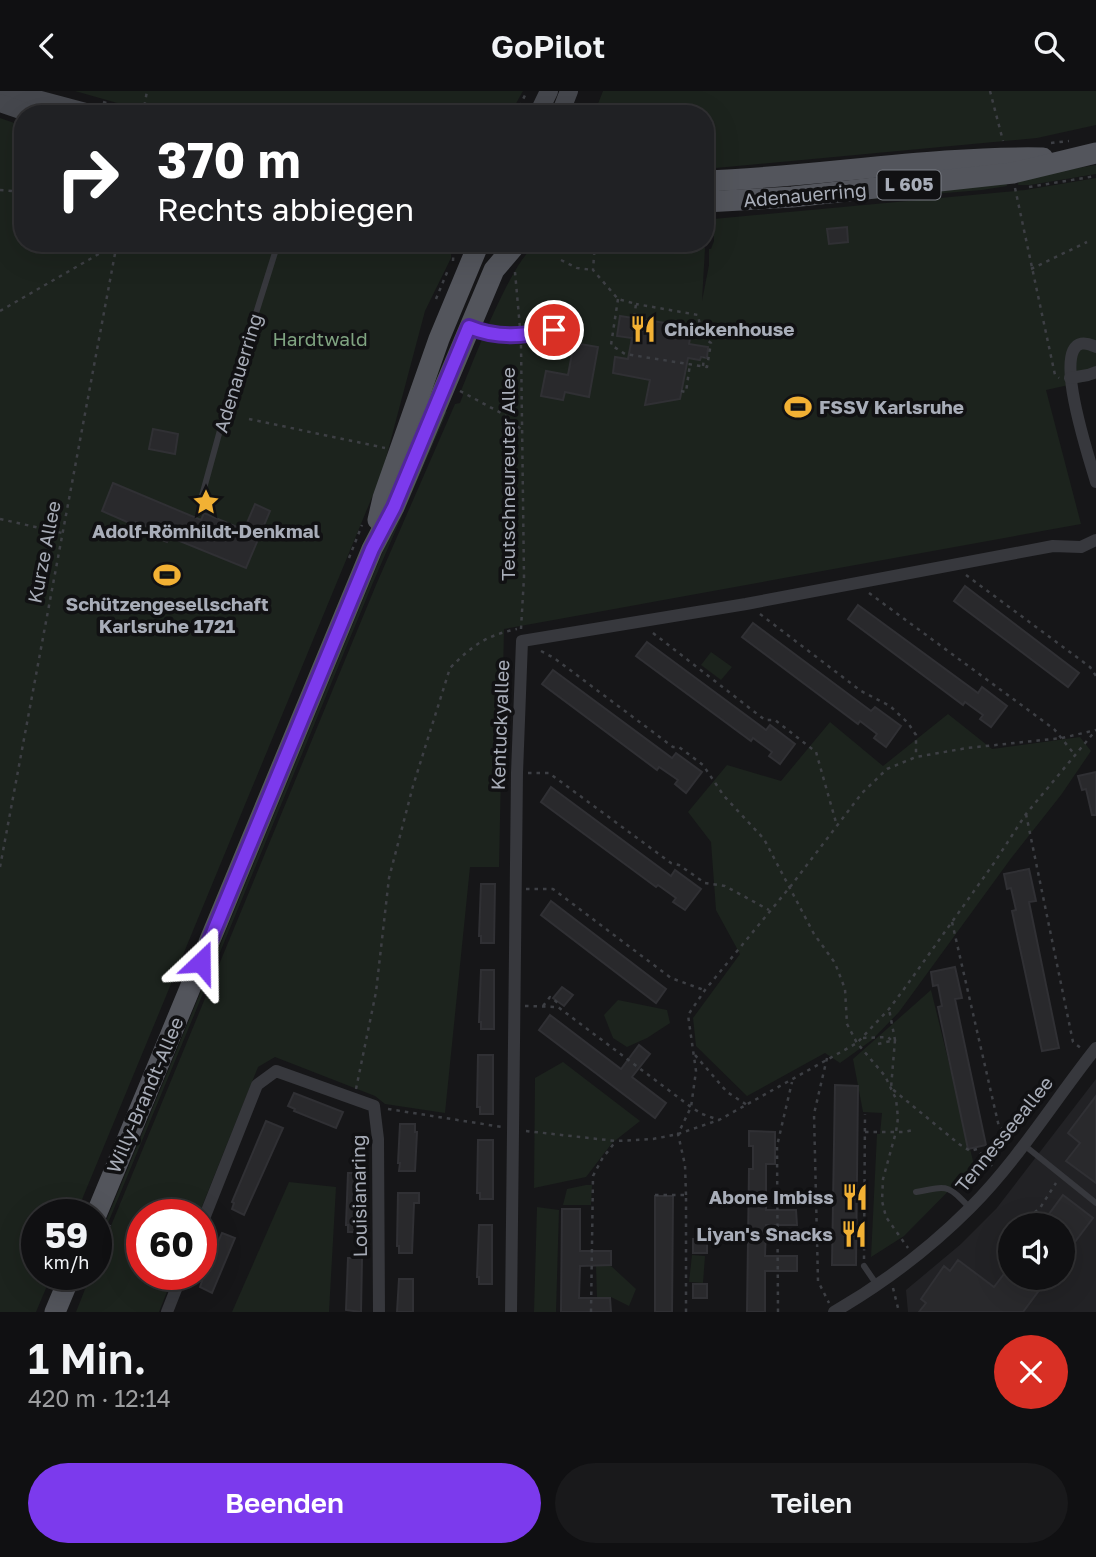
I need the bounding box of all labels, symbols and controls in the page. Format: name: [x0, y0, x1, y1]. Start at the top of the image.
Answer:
icon: back: [28, 27, 66, 65]
text: GoPilot: [491, 27, 605, 65]
icon: search: [1030, 27, 1068, 65]
text: 370 m: [157, 130, 301, 189]
icon: right: [42, 133, 133, 224]
road number: L 605: [878, 171, 940, 199]
street label: Adenauerring: [742, 178, 867, 211]
text: Rechts abbiegen: [157, 190, 414, 228]
pin: [524, 300, 584, 360]
street label: Adenauerring: [208, 310, 267, 435]
icon: arrive: [535, 311, 573, 349]
restaurant icon: Chickenhouse: [628, 314, 658, 344]
place label: Chickenhouse: [664, 317, 795, 340]
park label: Hardtwald: [272, 327, 368, 350]
street label: Teutschneureuter Allee: [496, 367, 519, 581]
sports icon: FSSV Karlsruhe: [783, 392, 813, 422]
place label: FSSV Karlsruhe: [819, 395, 964, 418]
place icon: Adolf-Römhildt-Denkmal: [191, 487, 221, 517]
street label: Kurze Allee: [22, 499, 65, 605]
place label: Adolf-Römhildt-Denkmal: [92, 519, 320, 542]
sports icon: Schützengesellschaft Karlsruhe 1721: [152, 560, 182, 590]
place label: Schützengesellschaft Karlsruhe 1721: [65, 592, 269, 637]
street label: Kentuckyallee: [486, 659, 513, 791]
position arrow: [164, 925, 238, 999]
street label: Willy-Brandt-Allee: [101, 1013, 188, 1176]
street label: Tennesseeallee: [950, 1071, 1057, 1196]
street label: Louisianaring: [346, 1134, 371, 1258]
restaurant icon: Abone Imbiss: [840, 1182, 870, 1212]
place label: Abone Imbiss: [709, 1185, 834, 1208]
speed limit sign: 60: [126, 1199, 217, 1290]
map controls: [998, 1213, 1075, 1290]
button: sound: [998, 1213, 1075, 1290]
text: 59: [45, 1214, 88, 1256]
restaurant icon: Liyan's Snacks: [839, 1219, 869, 1249]
place label: Liyan's Snacks: [696, 1222, 833, 1245]
text: km/h: [44, 1251, 89, 1273]
text: 1 Min.: [28, 1333, 146, 1383]
button: close: [994, 1335, 1068, 1409]
text: 420 m · 12:14: [28, 1384, 171, 1412]
button: Beenden: [28, 1463, 541, 1543]
button: Teilen: [555, 1463, 1068, 1543]

